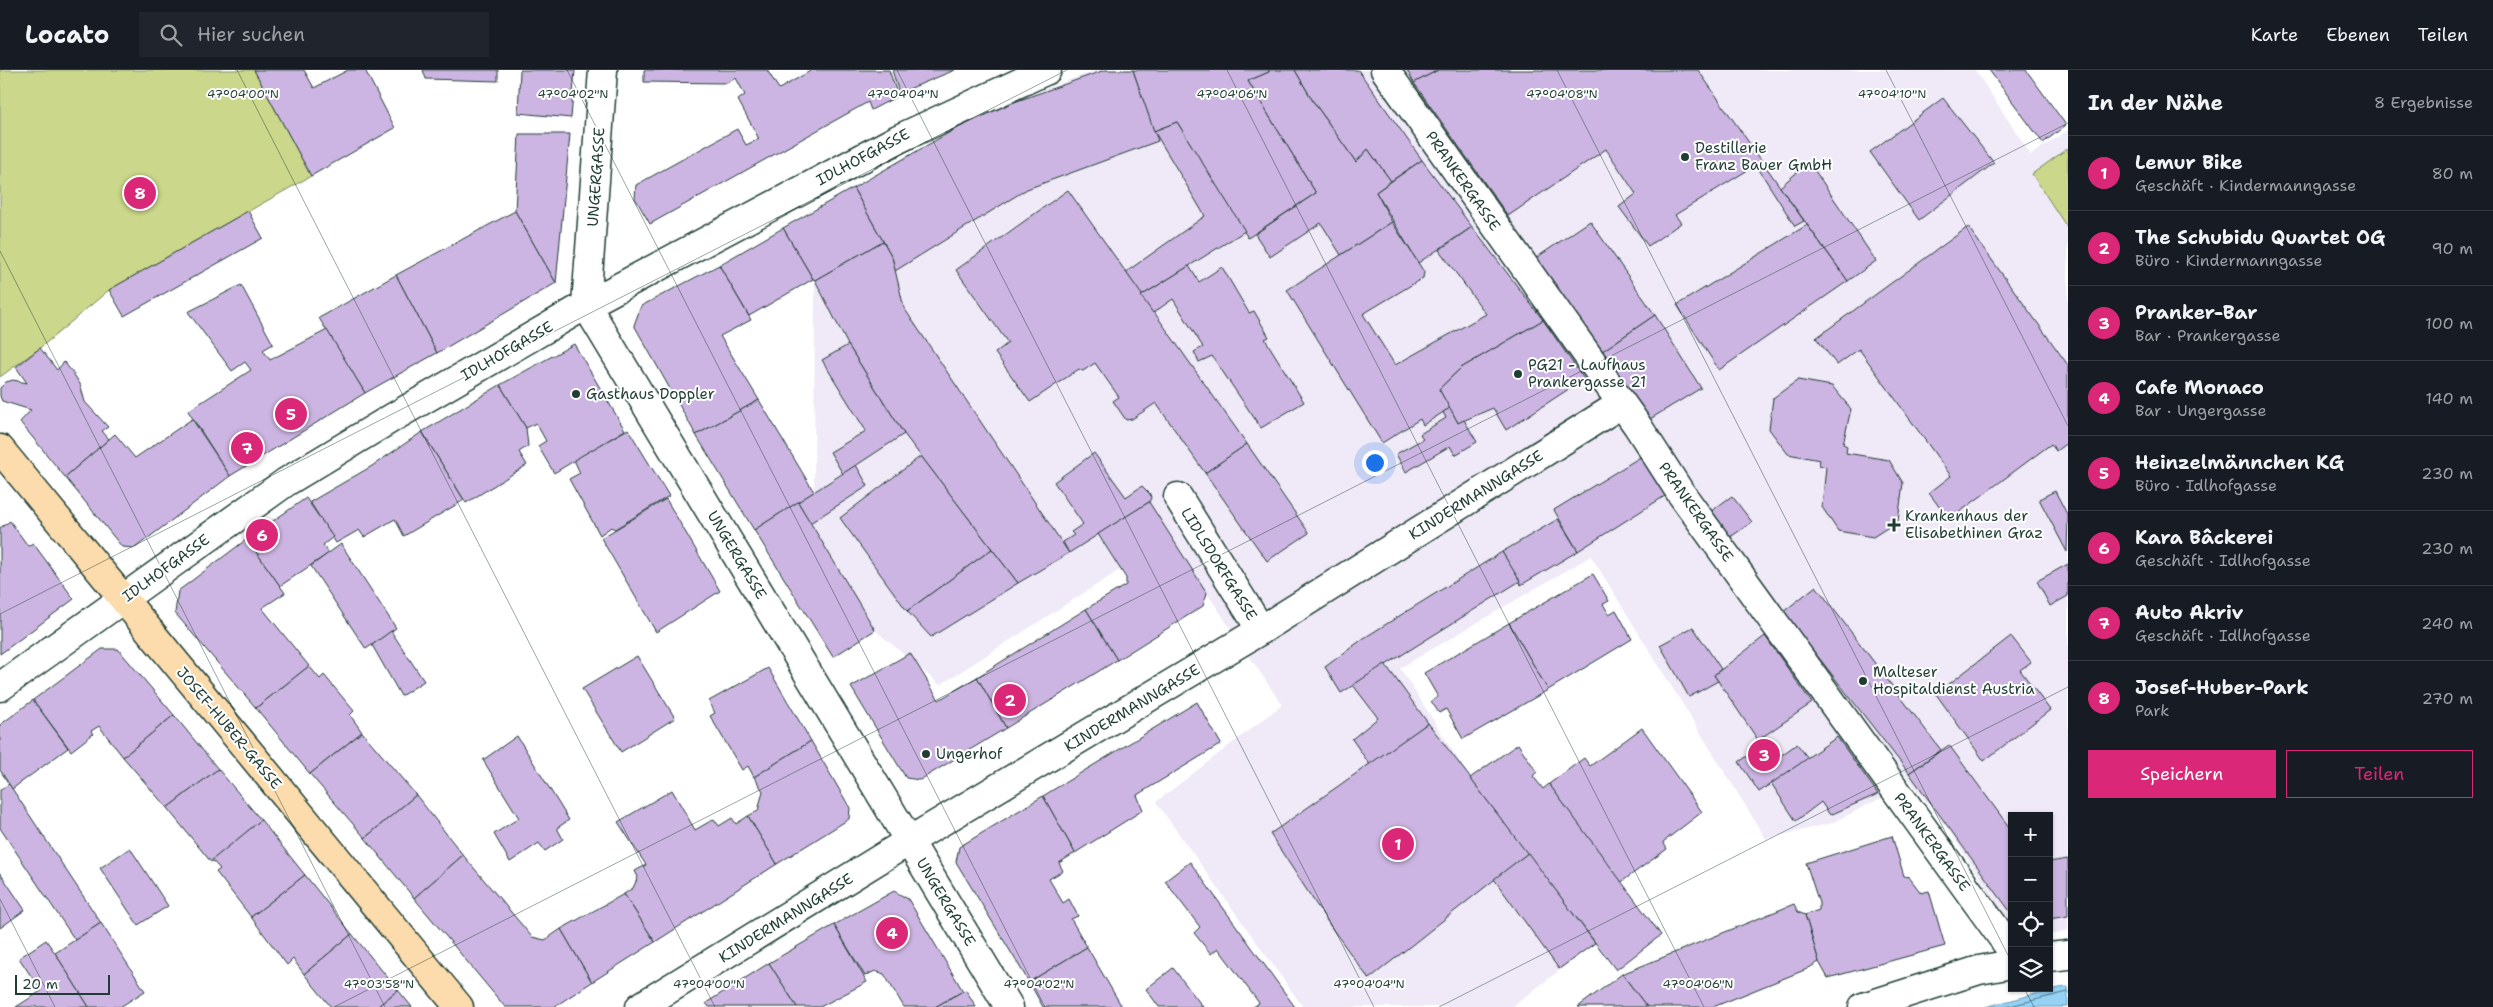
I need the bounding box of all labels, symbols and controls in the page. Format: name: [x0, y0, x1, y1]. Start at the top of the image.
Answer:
search box: [139, 12, 489, 57]
text: Locato: [25, 19, 109, 51]
icon: search: [157, 21, 185, 49]
text: Hier suchen: [197, 22, 305, 47]
text: Karte: [2251, 23, 2298, 47]
text: Ebenen: [2326, 23, 2390, 47]
text: Teilen: [2418, 23, 2468, 47]
text: 47°04'00"N: [207, 86, 279, 102]
text: 47°04'02"N: [538, 86, 608, 102]
text: 47°04'04"N: [867, 86, 939, 102]
text: 47°04'06"N: [1197, 86, 1267, 102]
text: 47°04'08"N: [1526, 86, 1598, 102]
text: 47°04'10"N: [1858, 86, 1926, 102]
text: In der Nähe: [2088, 89, 2223, 117]
text: 8 Ergebnisse: [2374, 92, 2473, 113]
street label: IDLHOFGASSE: [813, 124, 913, 190]
street label: UNGERGASSE: [583, 127, 609, 227]
street label: PRANKERGASSE: [1421, 127, 1505, 235]
place label: Destillerie Franz Bauer GmbH: [1695, 138, 1832, 175]
text: Lemur Bike: [2135, 150, 2243, 175]
marker: Destillerie Franz Bauer GmbH: [1679, 151, 1691, 163]
text: 1: [2100, 163, 2108, 184]
text: 80 m: [2432, 163, 2473, 184]
pin: 8: [124, 174, 156, 212]
text: Geschäft · Kindermanngasse: [2135, 175, 2356, 196]
text: The Schubidu Quartet OG: [2135, 225, 2385, 250]
text: 2: [2098, 238, 2110, 259]
text: 90 m: [2432, 238, 2473, 259]
text: Büro · Kindermanngasse: [2135, 250, 2323, 271]
text: Pranker-Bar: [2135, 300, 2257, 325]
text: 3: [2098, 313, 2110, 334]
text: 100 m: [2425, 313, 2473, 334]
street label: IDLHOFGASSE: [457, 317, 557, 385]
text: Bar · Prankergasse: [2135, 325, 2280, 346]
place label: PG21 - Laufhaus Prankergasse 21: [1528, 355, 1646, 392]
marker: PG21 - Laufhaus Prankergasse 21: [1512, 368, 1524, 380]
text: Cafe Monaco: [2135, 375, 2264, 400]
place label: Gasthaus Doppler: [586, 384, 715, 404]
marker: Gasthaus Doppler: [570, 388, 582, 400]
text: 4: [2098, 388, 2110, 409]
text: 140 m: [2426, 388, 2473, 409]
pin: 5: [275, 395, 307, 433]
text: Bar · Ungergasse: [2135, 400, 2267, 421]
pin: 7: [231, 429, 263, 467]
street label: KINDERMANNGASSE: [1405, 445, 1547, 545]
your location: [1362, 450, 1388, 476]
text: Heinzelmännchen KG: [2135, 450, 2344, 475]
street label: PRANKERGASSE: [1654, 458, 1738, 566]
text: 5: [2099, 463, 2109, 484]
text: 230 m: [2421, 463, 2473, 484]
text: Büro · Idlhofgasse: [2135, 475, 2277, 496]
street label: LIDLSDORFGASSE: [1176, 504, 1262, 624]
place label: Krankenhaus der Elisabethinen Graz: [1905, 506, 2043, 543]
street label: UNGERGASSE: [703, 507, 771, 603]
pin: 6: [246, 516, 278, 554]
marker: Krankenhaus der Elisabethinen Graz: [1887, 518, 1901, 532]
text: Kara Bâckerei: [2135, 525, 2273, 550]
street label: IDLHOFGASSE: [118, 530, 214, 606]
text: 6: [2098, 538, 2110, 559]
text: 230 m: [2421, 538, 2473, 559]
text: Geschäft · Idlhofgasse: [2135, 550, 2311, 571]
text: Auto Akriv: [2135, 600, 2243, 625]
text: 7: [2098, 613, 2110, 634]
text: 240 m: [2421, 613, 2473, 634]
text: Geschäft · Idlhofgasse: [2135, 625, 2311, 646]
street label: KINDERMANNGASSE: [1060, 660, 1204, 756]
place label: Malteser Hospitaldienst Austria: [1873, 662, 2035, 699]
street label: JOSEF-HUBER-GASSE: [172, 663, 286, 793]
marker: Malteser Hospitaldienst Austria: [1857, 675, 1869, 687]
text: Josef-Huber-Park: [2135, 675, 2309, 700]
pin: 2: [994, 681, 1026, 719]
text: 8: [2098, 688, 2110, 709]
text: 270 m: [2422, 688, 2473, 709]
text: Park: [2135, 700, 2169, 721]
pin: 3: [1748, 736, 1780, 774]
place label: Ungerhof: [936, 744, 1003, 764]
marker: Ungerhof: [920, 748, 932, 760]
button: Speichern: [2088, 750, 2276, 798]
button: Teilen: [2286, 750, 2473, 798]
street label: PRANKERGASSE: [1889, 789, 1975, 895]
map controls: [2008, 812, 2053, 992]
button: +: [2008, 812, 2053, 857]
pin: 1: [1382, 825, 1414, 863]
street label: UNGERGASSE: [912, 854, 980, 950]
button: −: [2008, 857, 2053, 902]
street label: KINDERMANNGASSE: [715, 868, 857, 968]
button: locate: [2008, 902, 2053, 947]
pin: 4: [876, 914, 908, 952]
button: layers: [2008, 947, 2053, 992]
scale bar: [15, 972, 110, 995]
text: 20 m: [22, 975, 58, 993]
text: 47°03'58"N: [344, 976, 414, 992]
text: 47°04'00"N: [673, 976, 745, 992]
text: 47°04'02"N: [1004, 976, 1074, 992]
text: 47°04'04"N: [1333, 976, 1405, 992]
text: 47°04'06"N: [1663, 976, 1733, 992]

